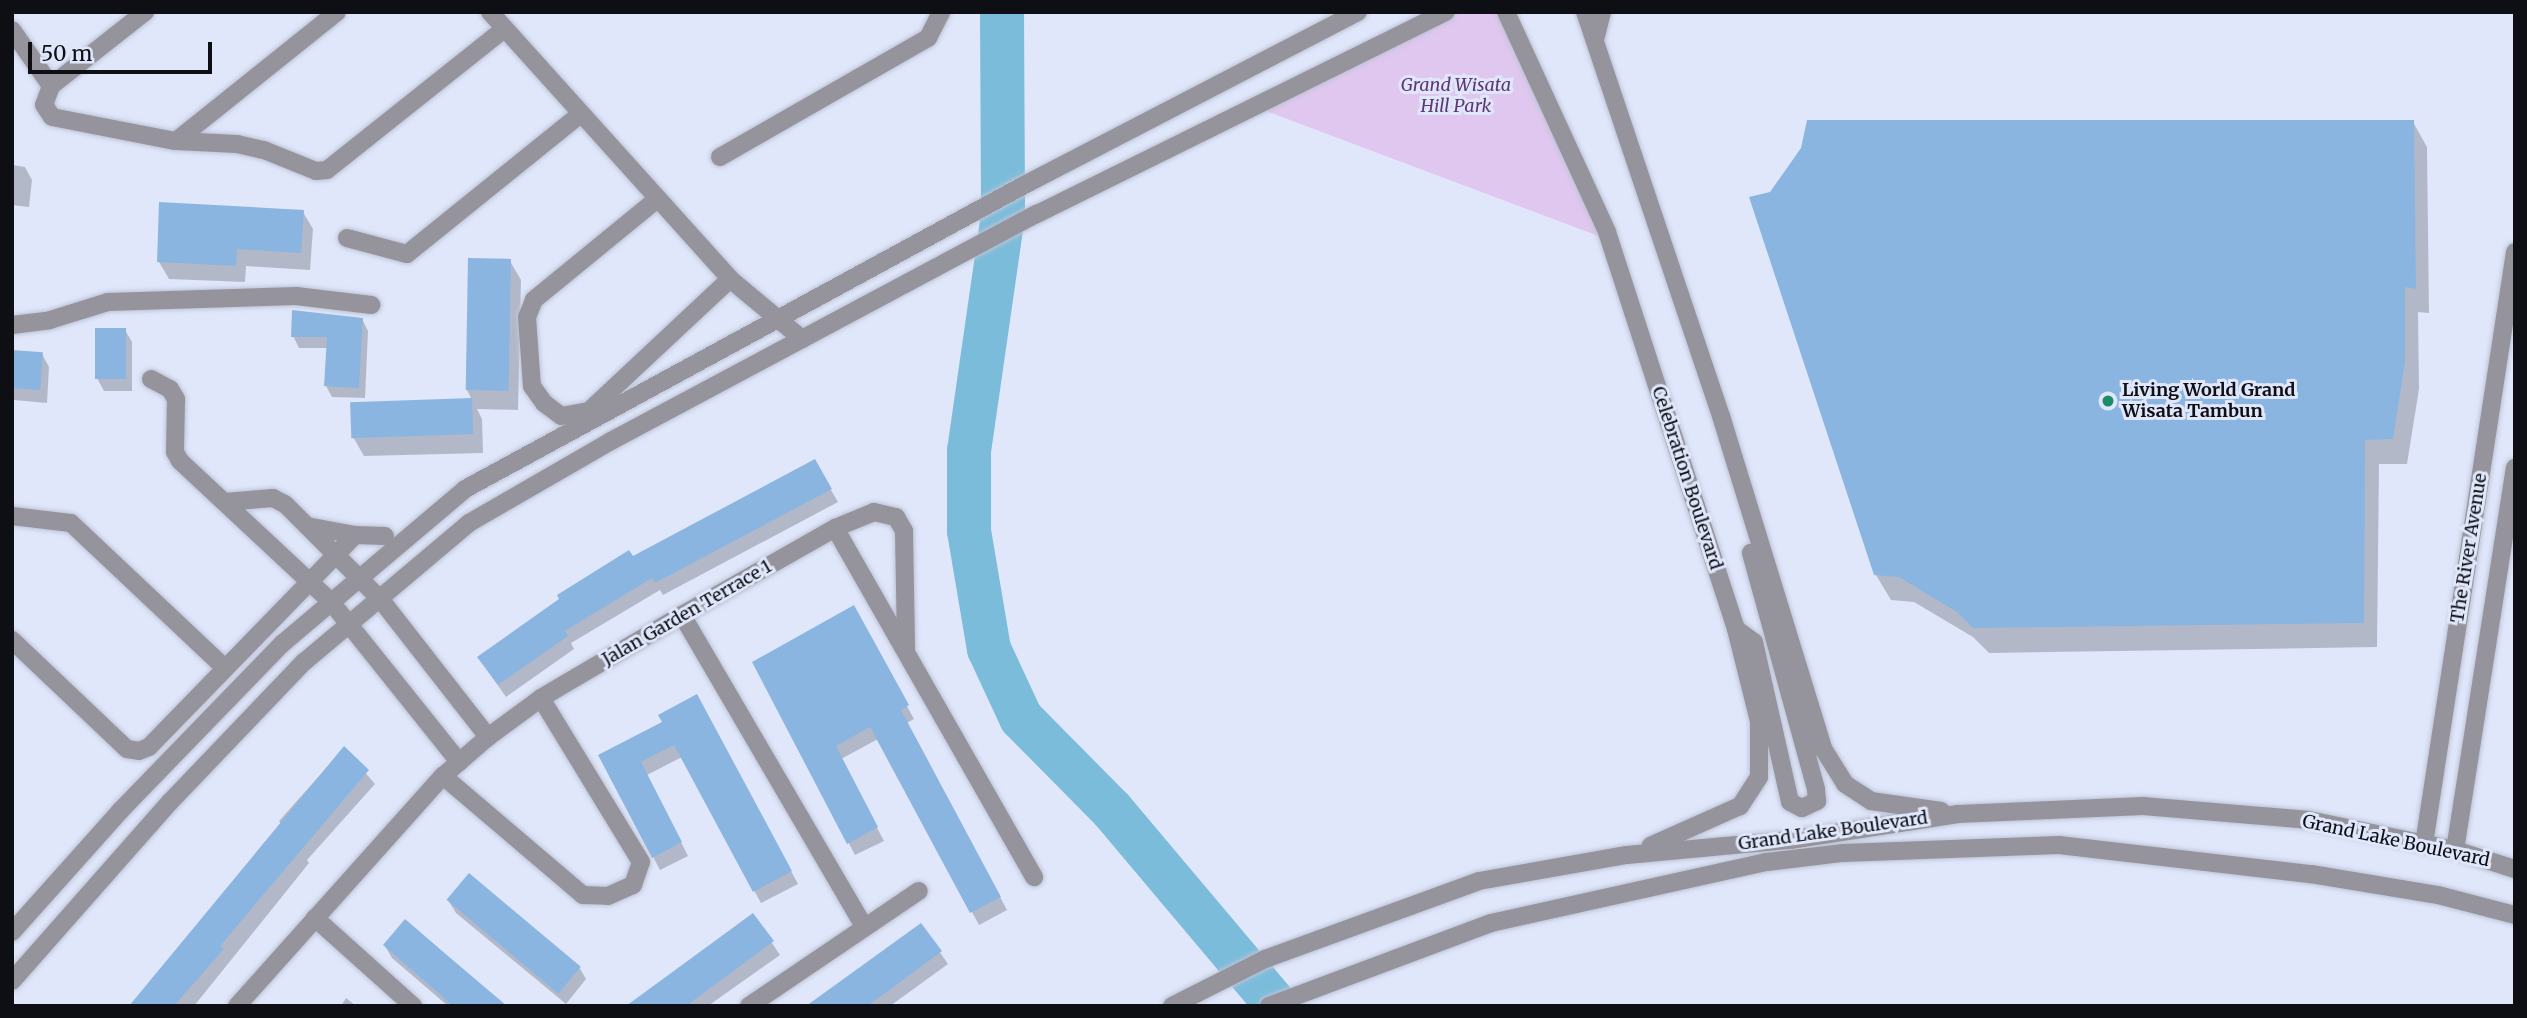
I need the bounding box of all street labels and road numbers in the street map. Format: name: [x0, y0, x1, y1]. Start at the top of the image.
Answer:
street label: Celebration Boulevard: [1647, 384, 1727, 572]
street label: The River Avenue: [2447, 472, 2491, 624]
street label: Jalan Garden Terrace 1: [598, 556, 776, 670]
street label: Grand Lake Boulevard: [1737, 807, 1929, 855]
street label: Grand Lake Boulevard: [2300, 811, 2492, 871]

